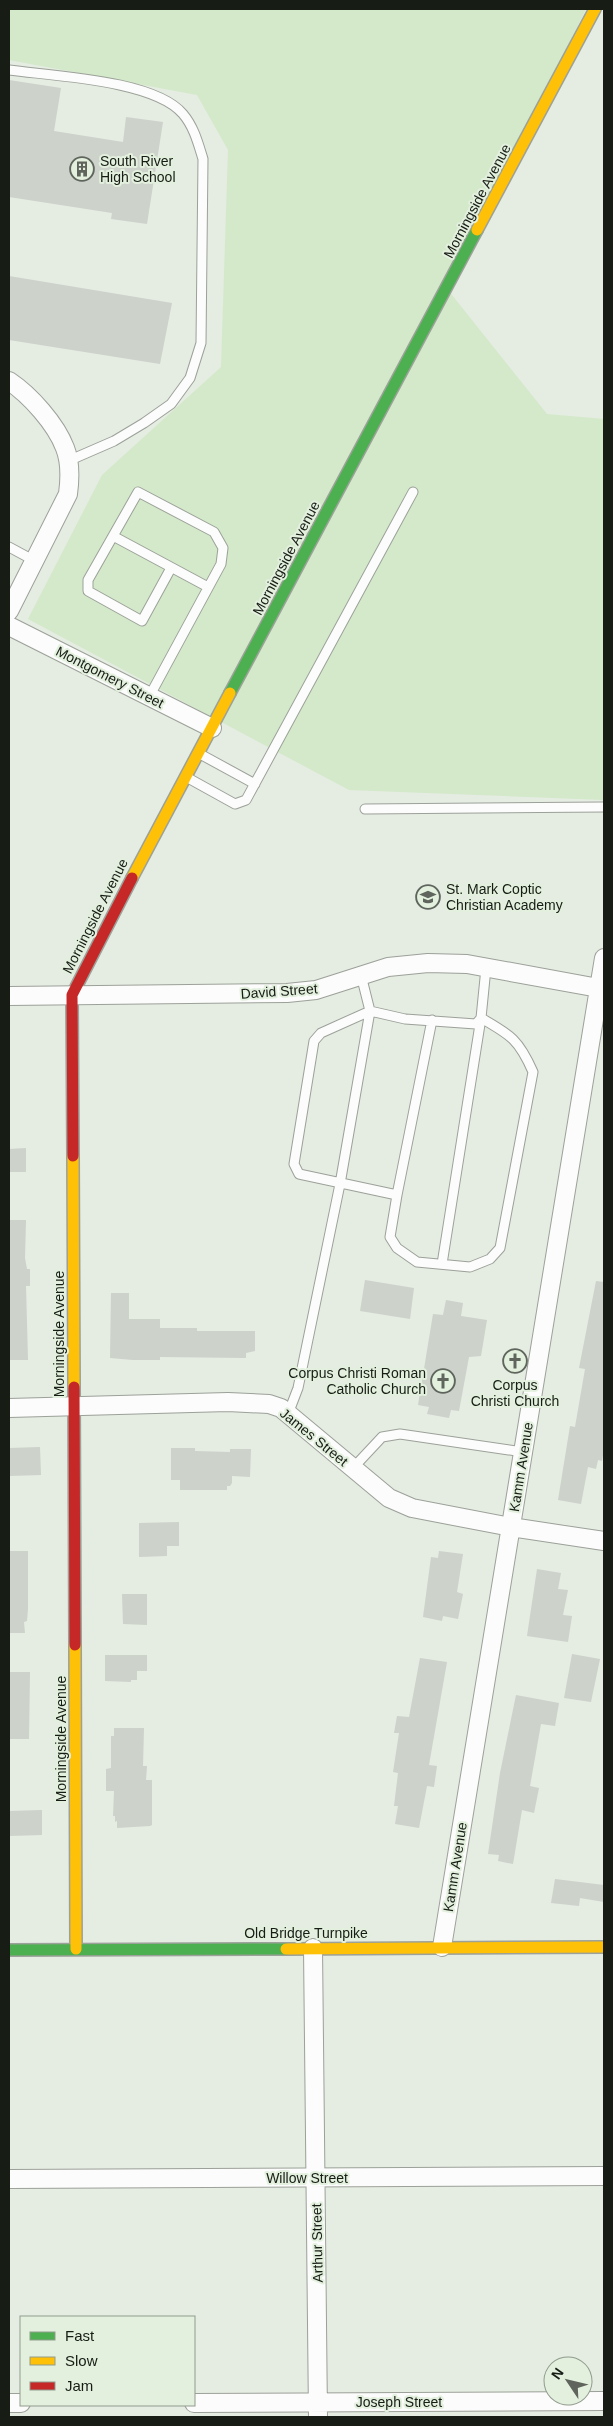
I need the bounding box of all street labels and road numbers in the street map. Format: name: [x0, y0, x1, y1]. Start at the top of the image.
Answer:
street label: Morningside Avenue: [440, 141, 514, 261]
street label: Morningside Avenue: [249, 498, 323, 618]
street label: Montgomery Street: [53, 643, 167, 711]
street label: Morningside Avenue: [59, 856, 131, 976]
street label: David Street: [240, 980, 318, 1002]
street label: Morningside Avenue: [51, 1270, 67, 1397]
street label: James Street: [277, 1405, 351, 1469]
street label: Kamm Avenue: [506, 1421, 536, 1513]
street label: Morningside Avenue: [53, 1675, 69, 1802]
street label: Kamm Avenue: [440, 1821, 470, 1913]
street label: Old Bridge Turnpike: [244, 1925, 368, 1941]
street label: Willow Street: [266, 2170, 348, 2186]
street label: Arthur Street: [308, 2203, 326, 2283]
street label: Joseph Street: [356, 2394, 442, 2410]

